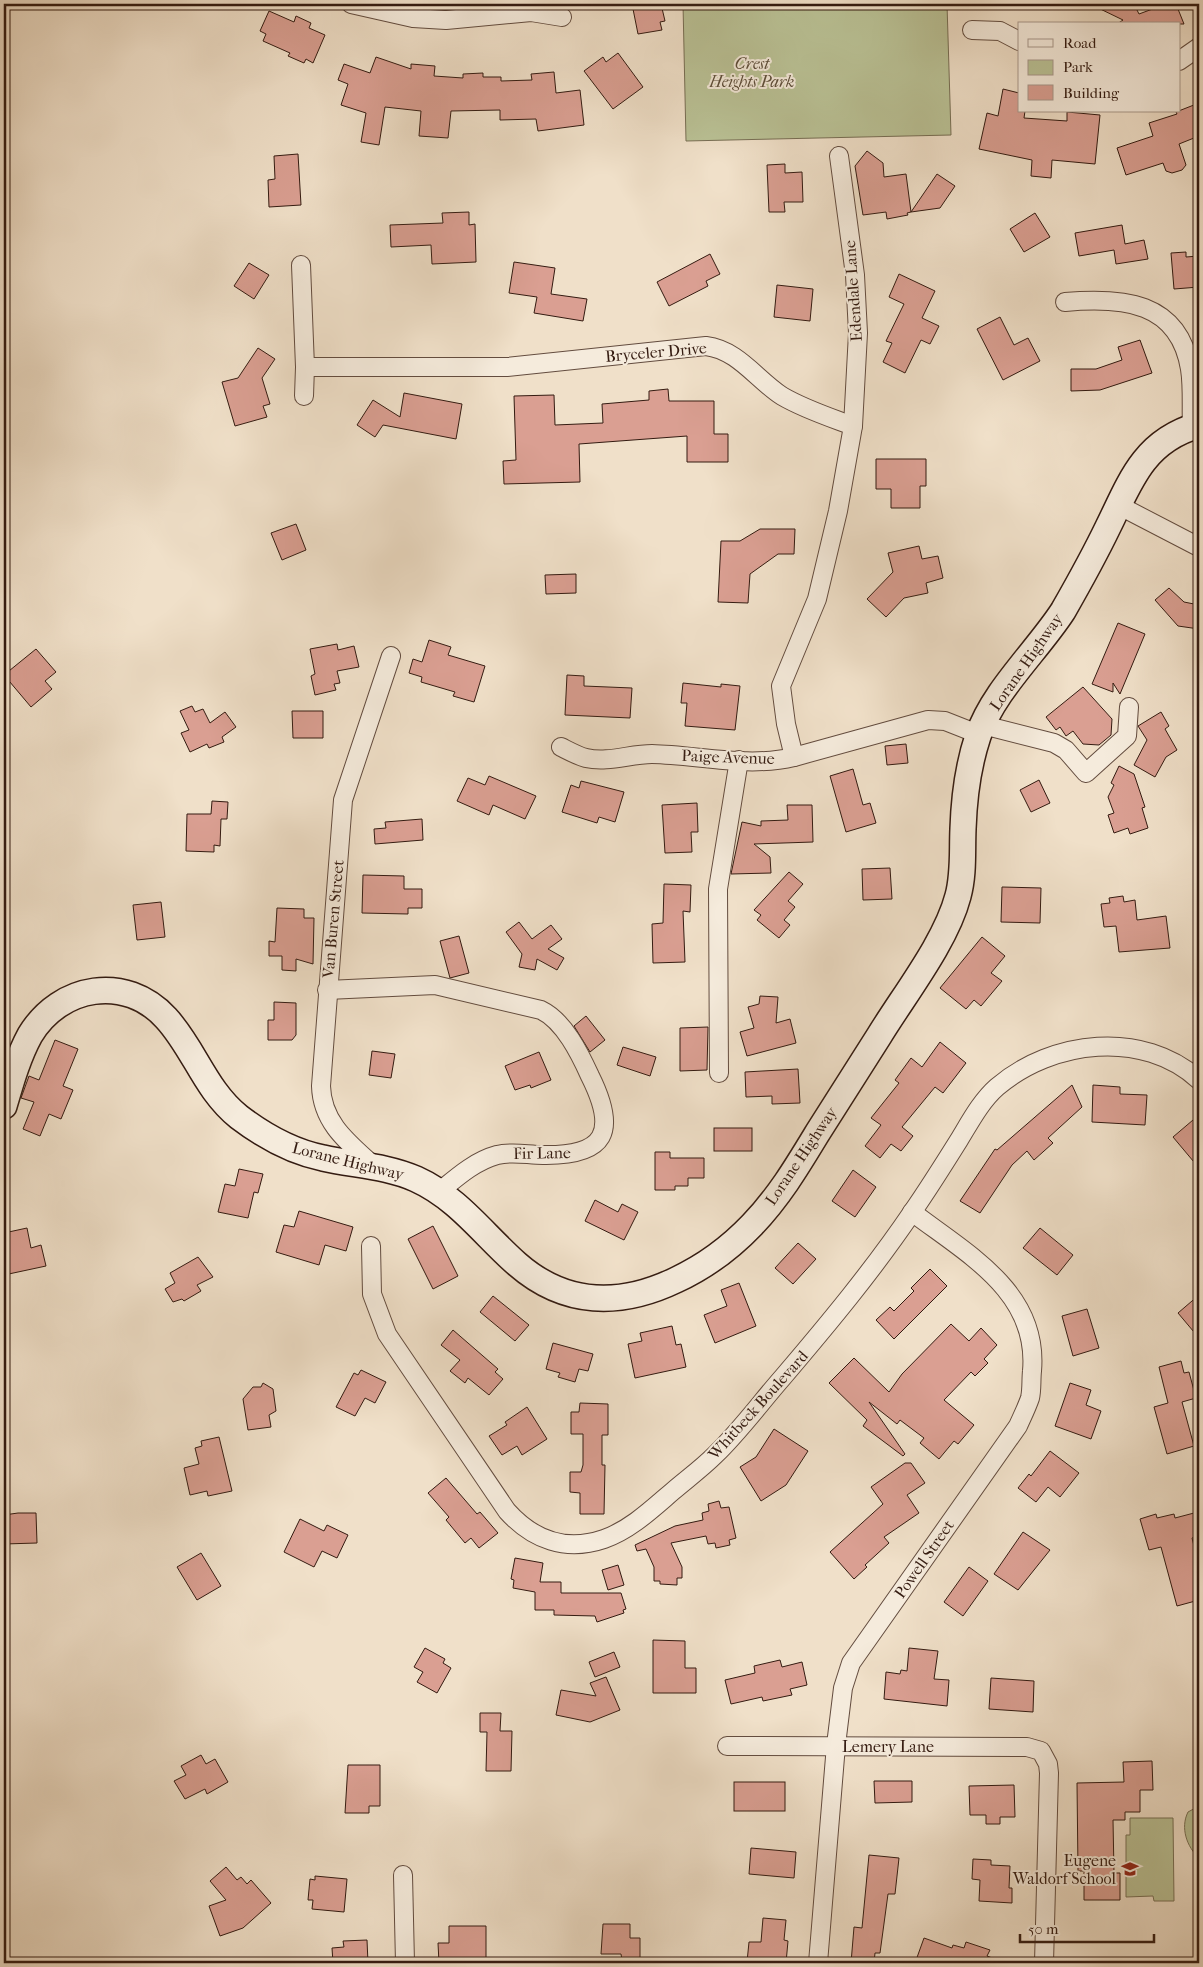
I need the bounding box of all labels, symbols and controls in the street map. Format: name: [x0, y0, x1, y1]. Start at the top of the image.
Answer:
legend: [1018, 22, 1180, 112]
text: Road: [1063, 34, 1097, 52]
park label: Crest Heights Park: [709, 54, 794, 91]
text: Park: [1063, 58, 1093, 76]
text: Building: [1063, 84, 1120, 102]
street label: Edendale Lane: [840, 240, 866, 342]
street label: Bryceler Drive: [604, 338, 708, 366]
street label: Lorane Highway: [985, 609, 1067, 714]
street label: Paige Avenue: [681, 746, 775, 768]
street label: Van Buren Street: [318, 859, 348, 980]
street label: Lorane Highway: [761, 1103, 841, 1209]
street label: Lorane Highway: [290, 1138, 406, 1184]
street label: Fir Lane: [513, 1143, 571, 1163]
street label: Whitbeck Boulevard: [703, 1346, 812, 1464]
street label: Powell Street: [890, 1516, 958, 1602]
street label: Lemery Lane: [842, 1737, 934, 1756]
place label: Eugene Waldorf School: [1012, 1851, 1117, 1888]
school or university icon: Eugene Waldorf School: [1120, 1859, 1140, 1879]
scale bar: [1020, 1912, 1154, 1944]
text: 50 m: [1028, 1920, 1059, 1938]

